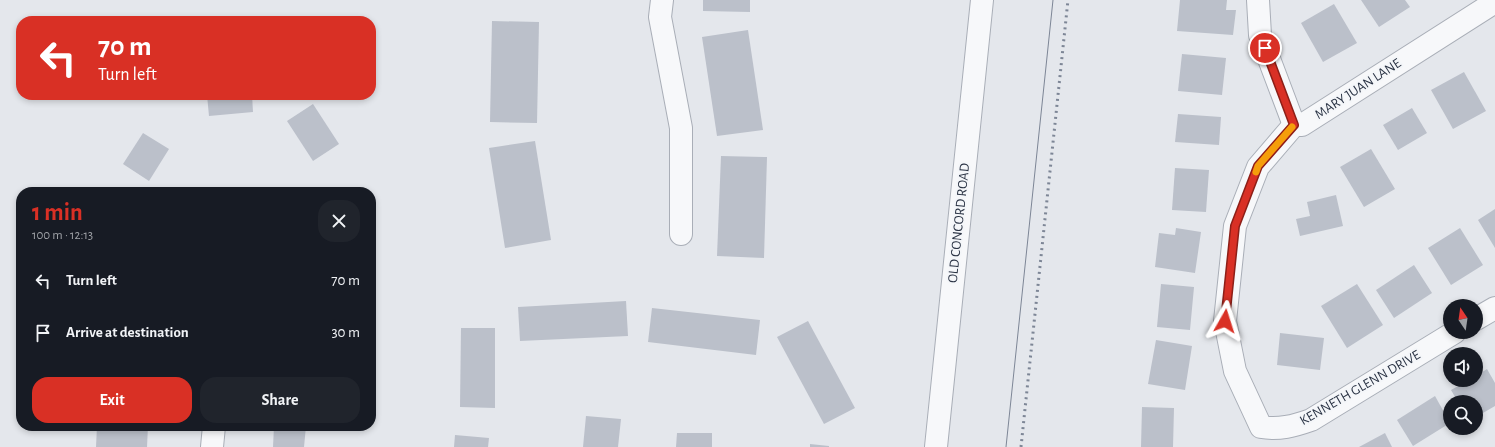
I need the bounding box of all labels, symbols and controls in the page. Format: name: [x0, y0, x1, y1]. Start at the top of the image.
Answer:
pin: [1248, 31, 1282, 65]
icon: left: [32, 32, 84, 84]
text: 70 m: [98, 33, 152, 61]
icon: arrive: [1254, 37, 1276, 59]
street label: MARY JUAN LANE: [1313, 56, 1404, 122]
text: Turn left: [98, 66, 157, 84]
street label: OLD CONCORD ROAD: [946, 162, 972, 284]
button: close: [318, 200, 360, 242]
text: 1 min: [32, 201, 83, 225]
text: 100 m · 12:13: [32, 229, 93, 242]
icon: left: [32, 270, 54, 292]
text: Turn left: [66, 273, 117, 288]
text: 70 m: [331, 273, 360, 288]
north arrow: [1443, 299, 1483, 339]
map controls: [1443, 299, 1483, 435]
position arrow: [1204, 300, 1246, 342]
icon: arrive: [32, 322, 54, 344]
text: Arrive at destination: [66, 325, 189, 340]
text: 30 m: [331, 325, 360, 340]
button: sound: [1443, 347, 1483, 387]
street label: KENNETH GLENN DRIVE: [1297, 348, 1423, 428]
button: Exit: [32, 377, 192, 423]
button: Share: [200, 377, 360, 423]
button: search: [1443, 395, 1483, 435]

